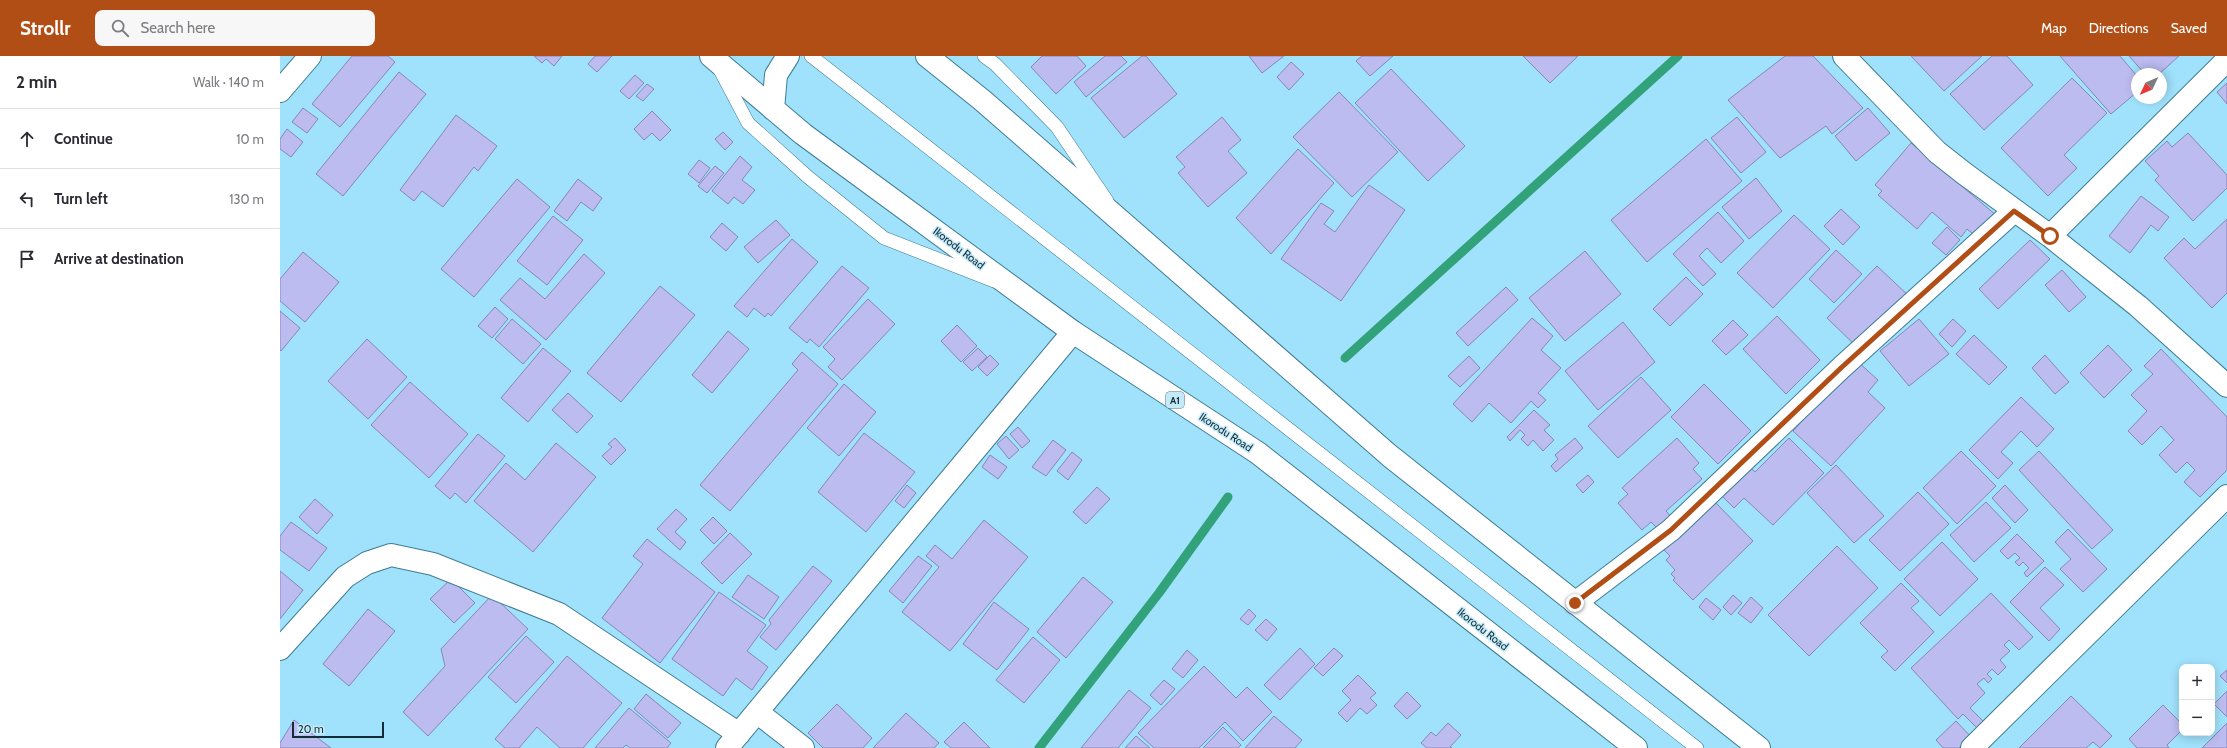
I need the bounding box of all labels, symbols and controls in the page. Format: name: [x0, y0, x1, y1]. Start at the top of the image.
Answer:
search box: [95, 10, 375, 46]
text: Strollr: [20, 17, 71, 40]
icon: search: [109, 17, 131, 39]
text: Search here: [141, 19, 215, 37]
text: Map: [2041, 19, 2067, 37]
text: Directions: [2089, 19, 2149, 37]
text: Saved: [2171, 19, 2207, 37]
north arrow: [2131, 68, 2167, 104]
text: 2 min: [16, 72, 57, 92]
text: Walk · 140 m: [193, 74, 264, 90]
icon: ahead: [16, 128, 38, 150]
text: Continue: [54, 130, 113, 148]
text: 10 m: [236, 131, 264, 147]
icon: left: [16, 188, 38, 210]
text: Turn left: [54, 190, 108, 208]
text: 130 m: [229, 191, 264, 207]
street label: Ikorodu Road: [930, 224, 988, 272]
route start: [2041, 227, 2059, 245]
icon: arrive: [16, 248, 38, 270]
text: Arrive at destination: [54, 250, 184, 268]
road number: A1: [1166, 392, 1184, 408]
street label: Ikorodu Road: [1197, 410, 1255, 454]
route end: [1566, 594, 1584, 612]
street label: Ikorodu Road: [1455, 605, 1511, 653]
map controls: [2179, 664, 2215, 736]
button: +: [2179, 664, 2215, 700]
button: −: [2179, 700, 2215, 736]
scale bar: [292, 720, 384, 739]
text: 20 m: [298, 722, 324, 736]

